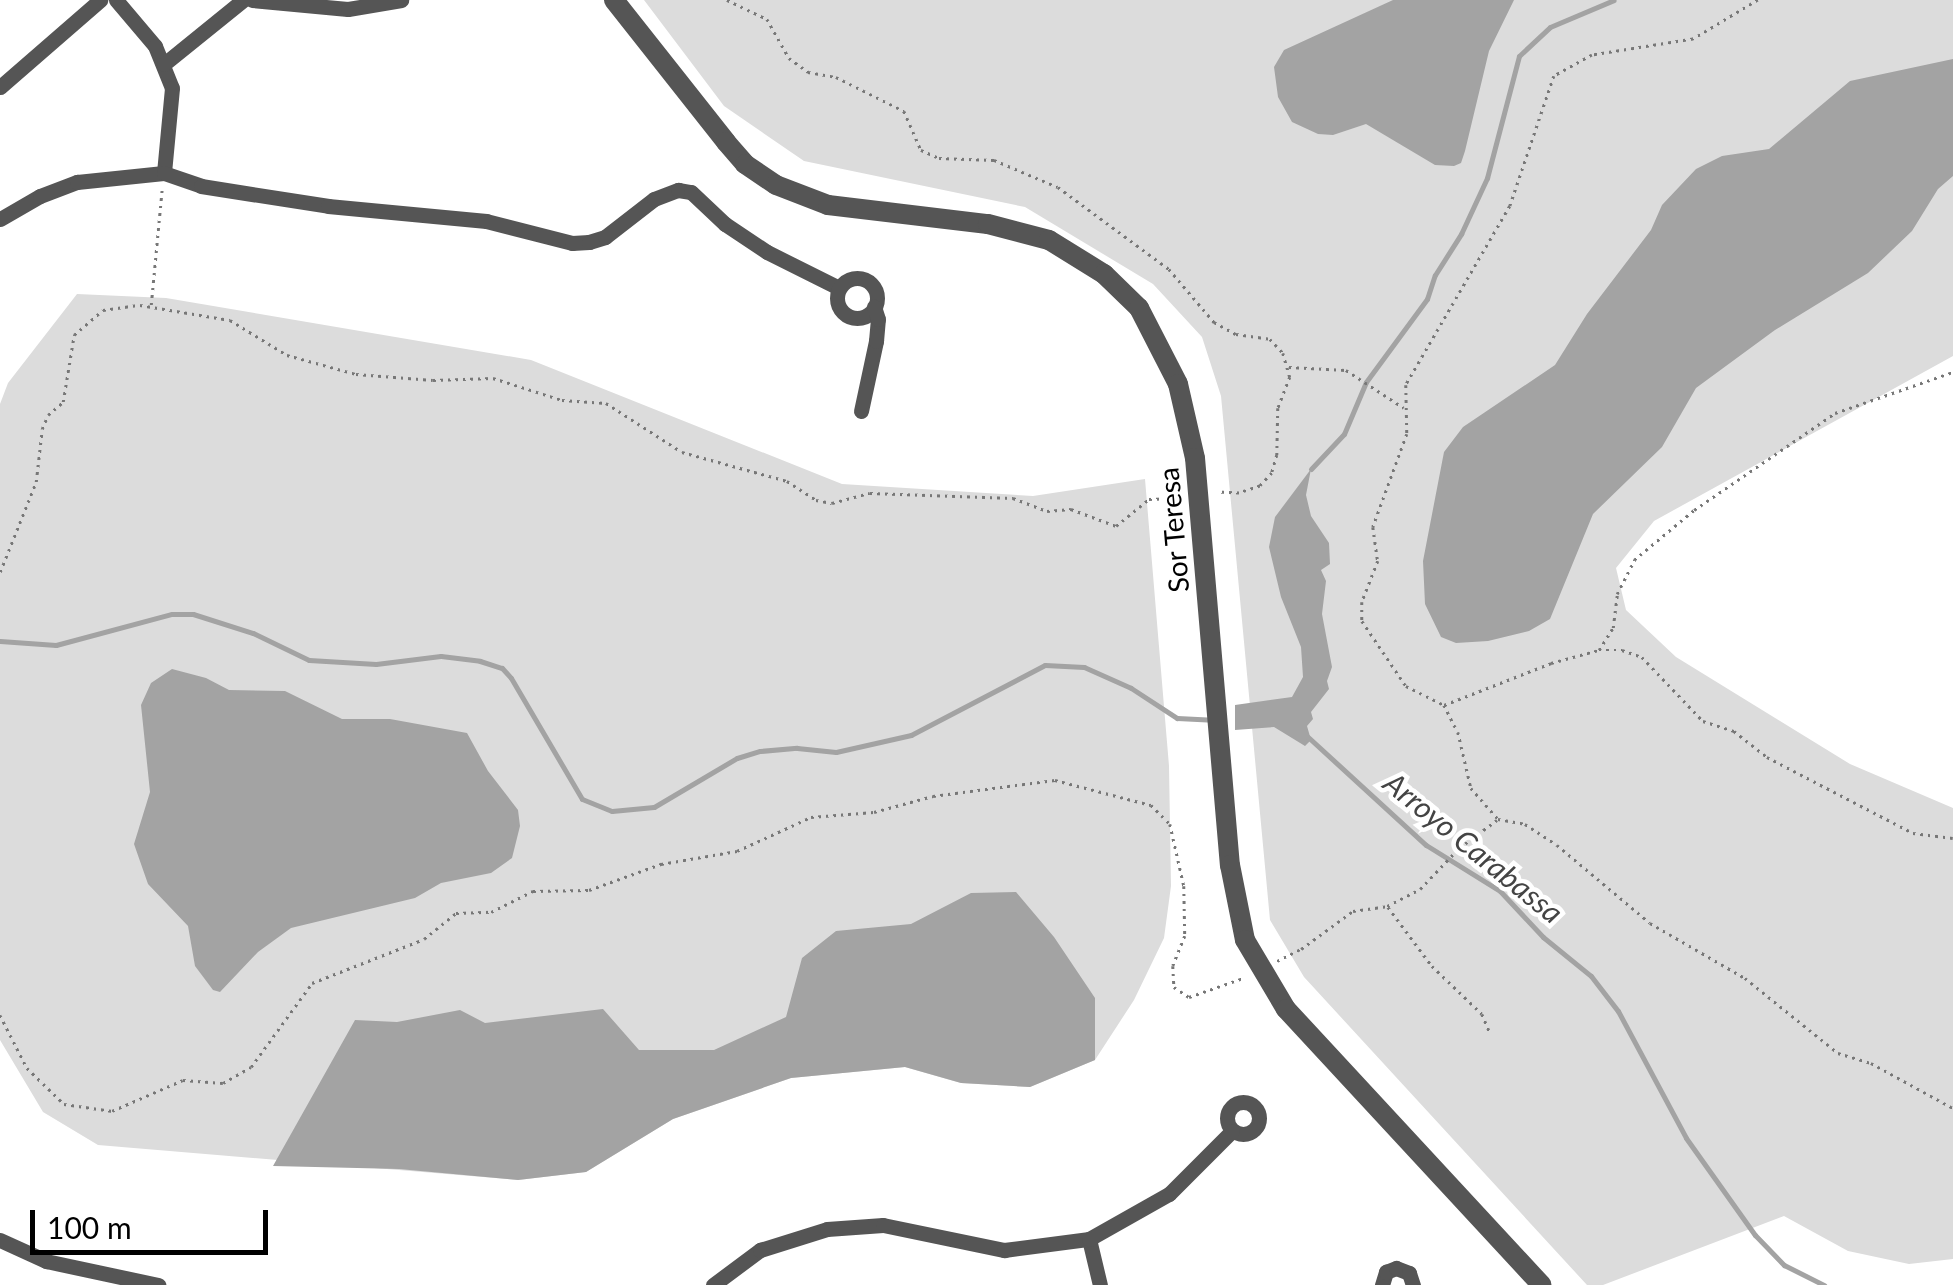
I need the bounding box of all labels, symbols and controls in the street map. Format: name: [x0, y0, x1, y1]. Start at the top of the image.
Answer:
street label: Sor Teresa: [1151, 465, 1195, 595]
water label: Arroyo Carabassa: [1377, 764, 1571, 930]
scale bar: [35, 1190, 272, 1252]
text: 100 m: [47, 1209, 132, 1245]

